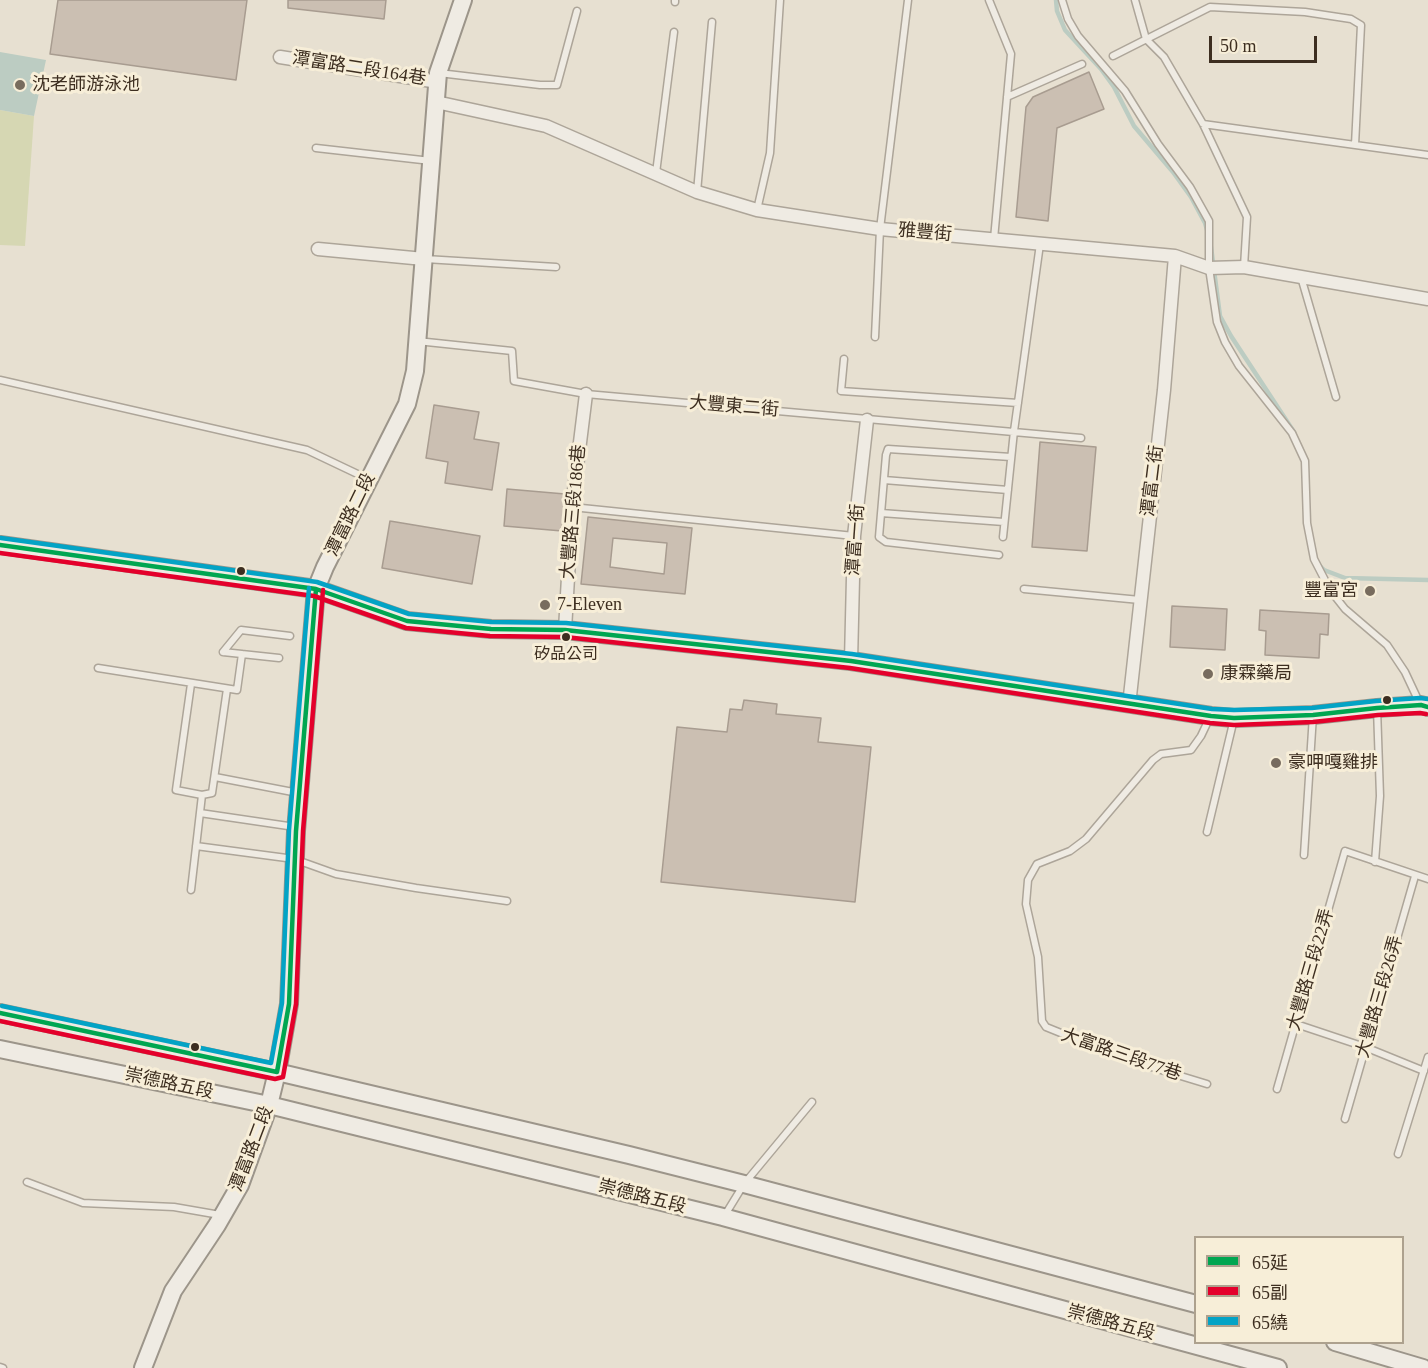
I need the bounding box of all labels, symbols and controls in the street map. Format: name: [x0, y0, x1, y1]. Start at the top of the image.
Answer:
scale bar: [1212, 24, 1320, 62]
text: 50 m: [1220, 36, 1257, 56]
street label: 潭富路二段164巷: [291, 48, 427, 90]
place label: 沈老師游泳池: [32, 74, 140, 96]
marker: 沈老師游泳池: [13, 78, 27, 92]
street label: 雅豐街: [897, 220, 953, 246]
street label: 大豐東二街: [688, 392, 780, 422]
street label: 大豐路三段186巷: [557, 444, 591, 580]
street label: 潭富二街: [1138, 444, 1168, 518]
street label: 潭富路二段: [322, 470, 380, 560]
street label: 潭富一街: [843, 503, 869, 577]
unlabelled marker: [235, 565, 247, 577]
place label: 豐富宮: [1304, 580, 1358, 602]
marker: 豐富宮: [1363, 584, 1377, 598]
place label: 7-Eleven: [557, 594, 622, 616]
marker: 7-Eleven: [538, 598, 552, 612]
marker: 矽品公司: [560, 631, 572, 643]
place label: 矽品公司: [534, 645, 598, 665]
place label: 康霖藥局: [1220, 663, 1292, 685]
marker: 康霖藥局: [1201, 667, 1215, 681]
unlabelled marker: [1381, 694, 1393, 706]
place label: 豪呷嘎雞排: [1288, 752, 1378, 774]
marker: 豪呷嘎雞排: [1269, 756, 1283, 770]
street label: 大豐路三段22弄: [1283, 906, 1339, 1034]
street label: 大豐路三段26弄: [1352, 933, 1408, 1061]
street label: 大富路三段77巷: [1058, 1024, 1184, 1086]
unlabelled marker: [189, 1041, 201, 1053]
street label: 崇德路五段: [123, 1064, 215, 1104]
street label: 潭富路二段: [226, 1103, 278, 1195]
street label: 崇德路五段: [596, 1176, 688, 1218]
legend: [1194, 1236, 1404, 1344]
text: 65延: [1252, 1253, 1288, 1273]
text: 65副: [1252, 1283, 1288, 1303]
street label: 崇德路五段: [1065, 1301, 1157, 1345]
text: 65繞: [1252, 1313, 1288, 1333]

